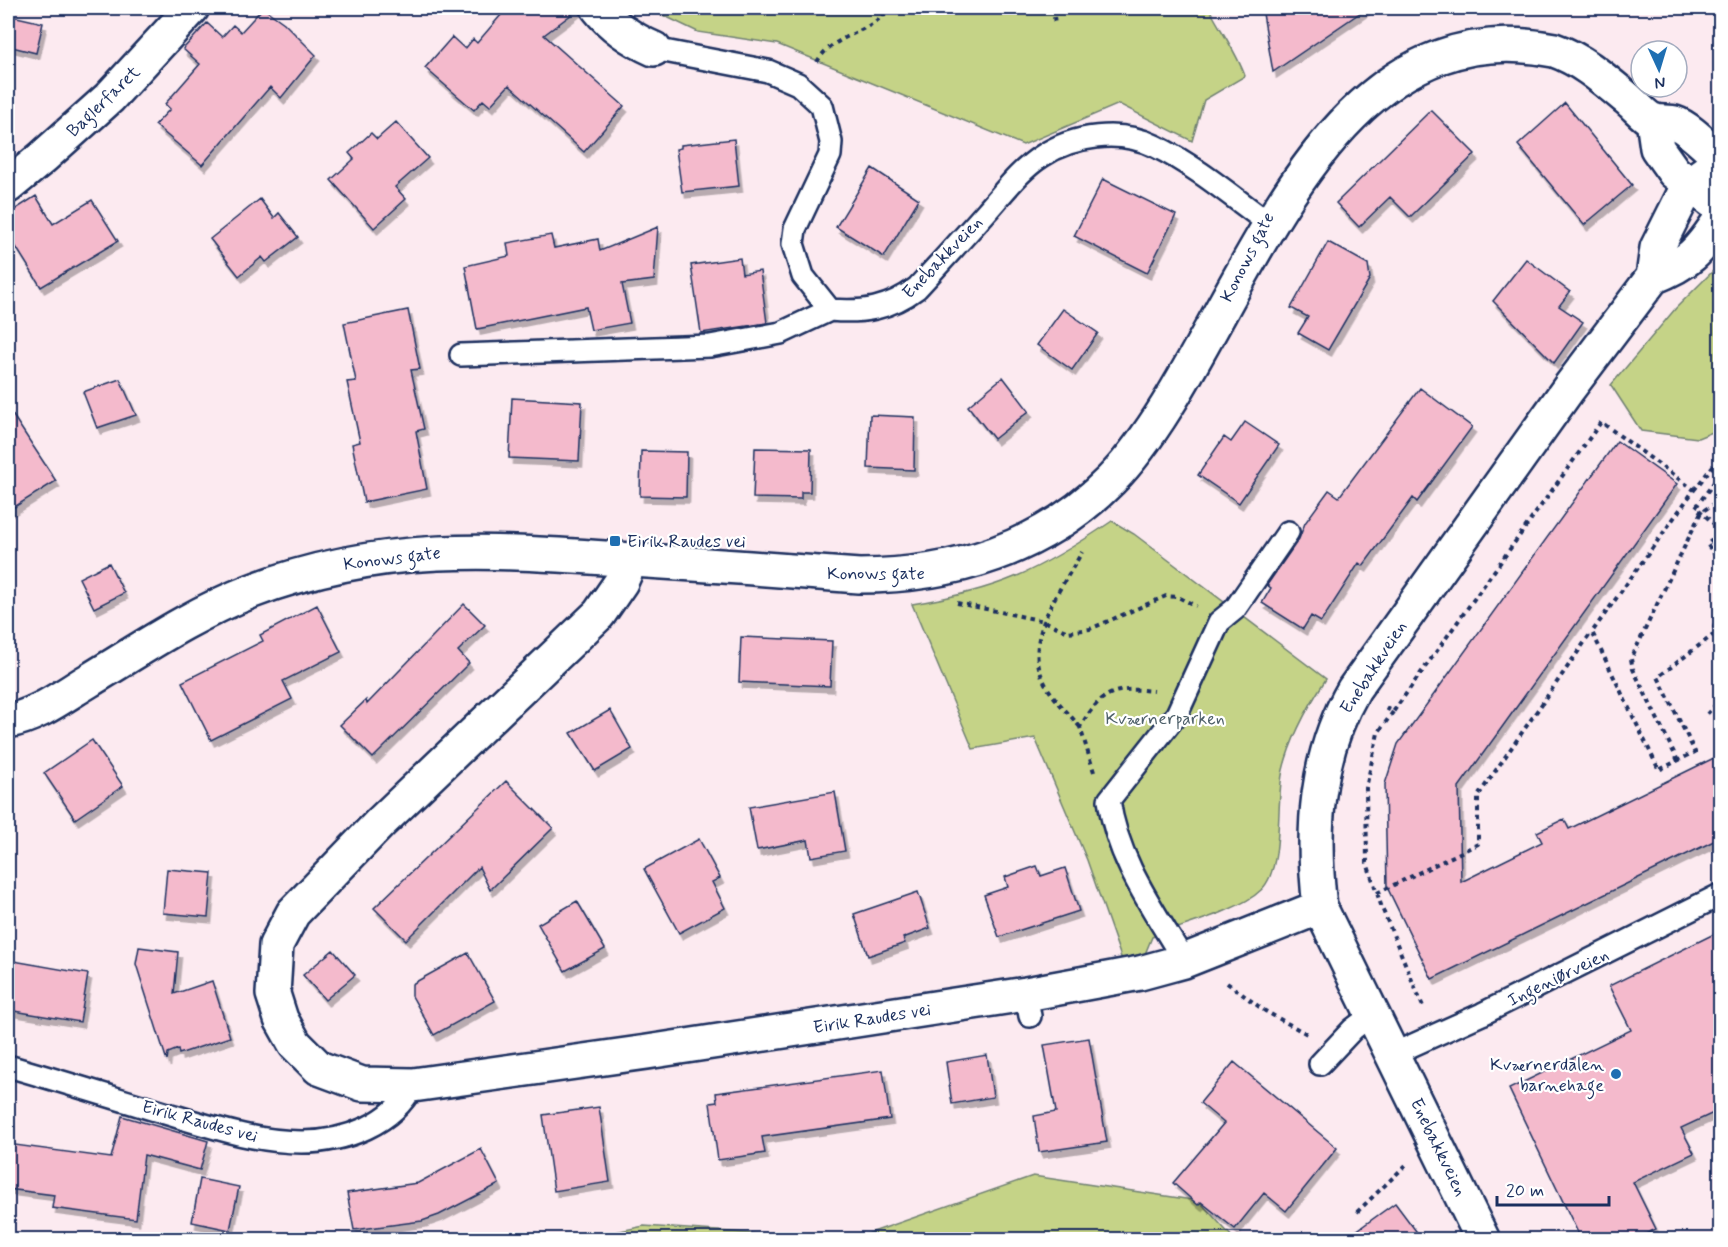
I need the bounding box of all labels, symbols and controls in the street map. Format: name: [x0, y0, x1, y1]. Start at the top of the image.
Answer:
north arrow: [1629, 39, 1689, 99]
street label: Baglerfaret: [62, 60, 147, 144]
text: N: [1654, 72, 1666, 93]
street label: Konows gate: [1215, 208, 1283, 307]
street label: Enebakkveien: [897, 211, 988, 304]
place label: Eirik Raudes vei: [627, 530, 746, 554]
marker: Eirik Raudes vei: [608, 534, 622, 548]
street label: Konows gate: [342, 541, 442, 579]
street label: Konows gate: [827, 562, 925, 588]
street label: Enebakkveien: [1335, 616, 1413, 719]
park label: Kværnerparken: [1105, 707, 1225, 731]
street label: Ingeniørveien: [1504, 943, 1614, 1015]
street label: Eirik Raudes vei: [812, 998, 933, 1040]
place label: Kværnerdalen barnehage: [1490, 1053, 1604, 1100]
marker: Kværnerdalen barnehage: [1609, 1067, 1623, 1081]
street label: Enebakkveien: [1404, 1094, 1472, 1200]
street label: Eirik Raudes vei: [139, 1095, 260, 1149]
scale bar: [1497, 1169, 1610, 1207]
text: 20 m: [1506, 1179, 1544, 1203]

